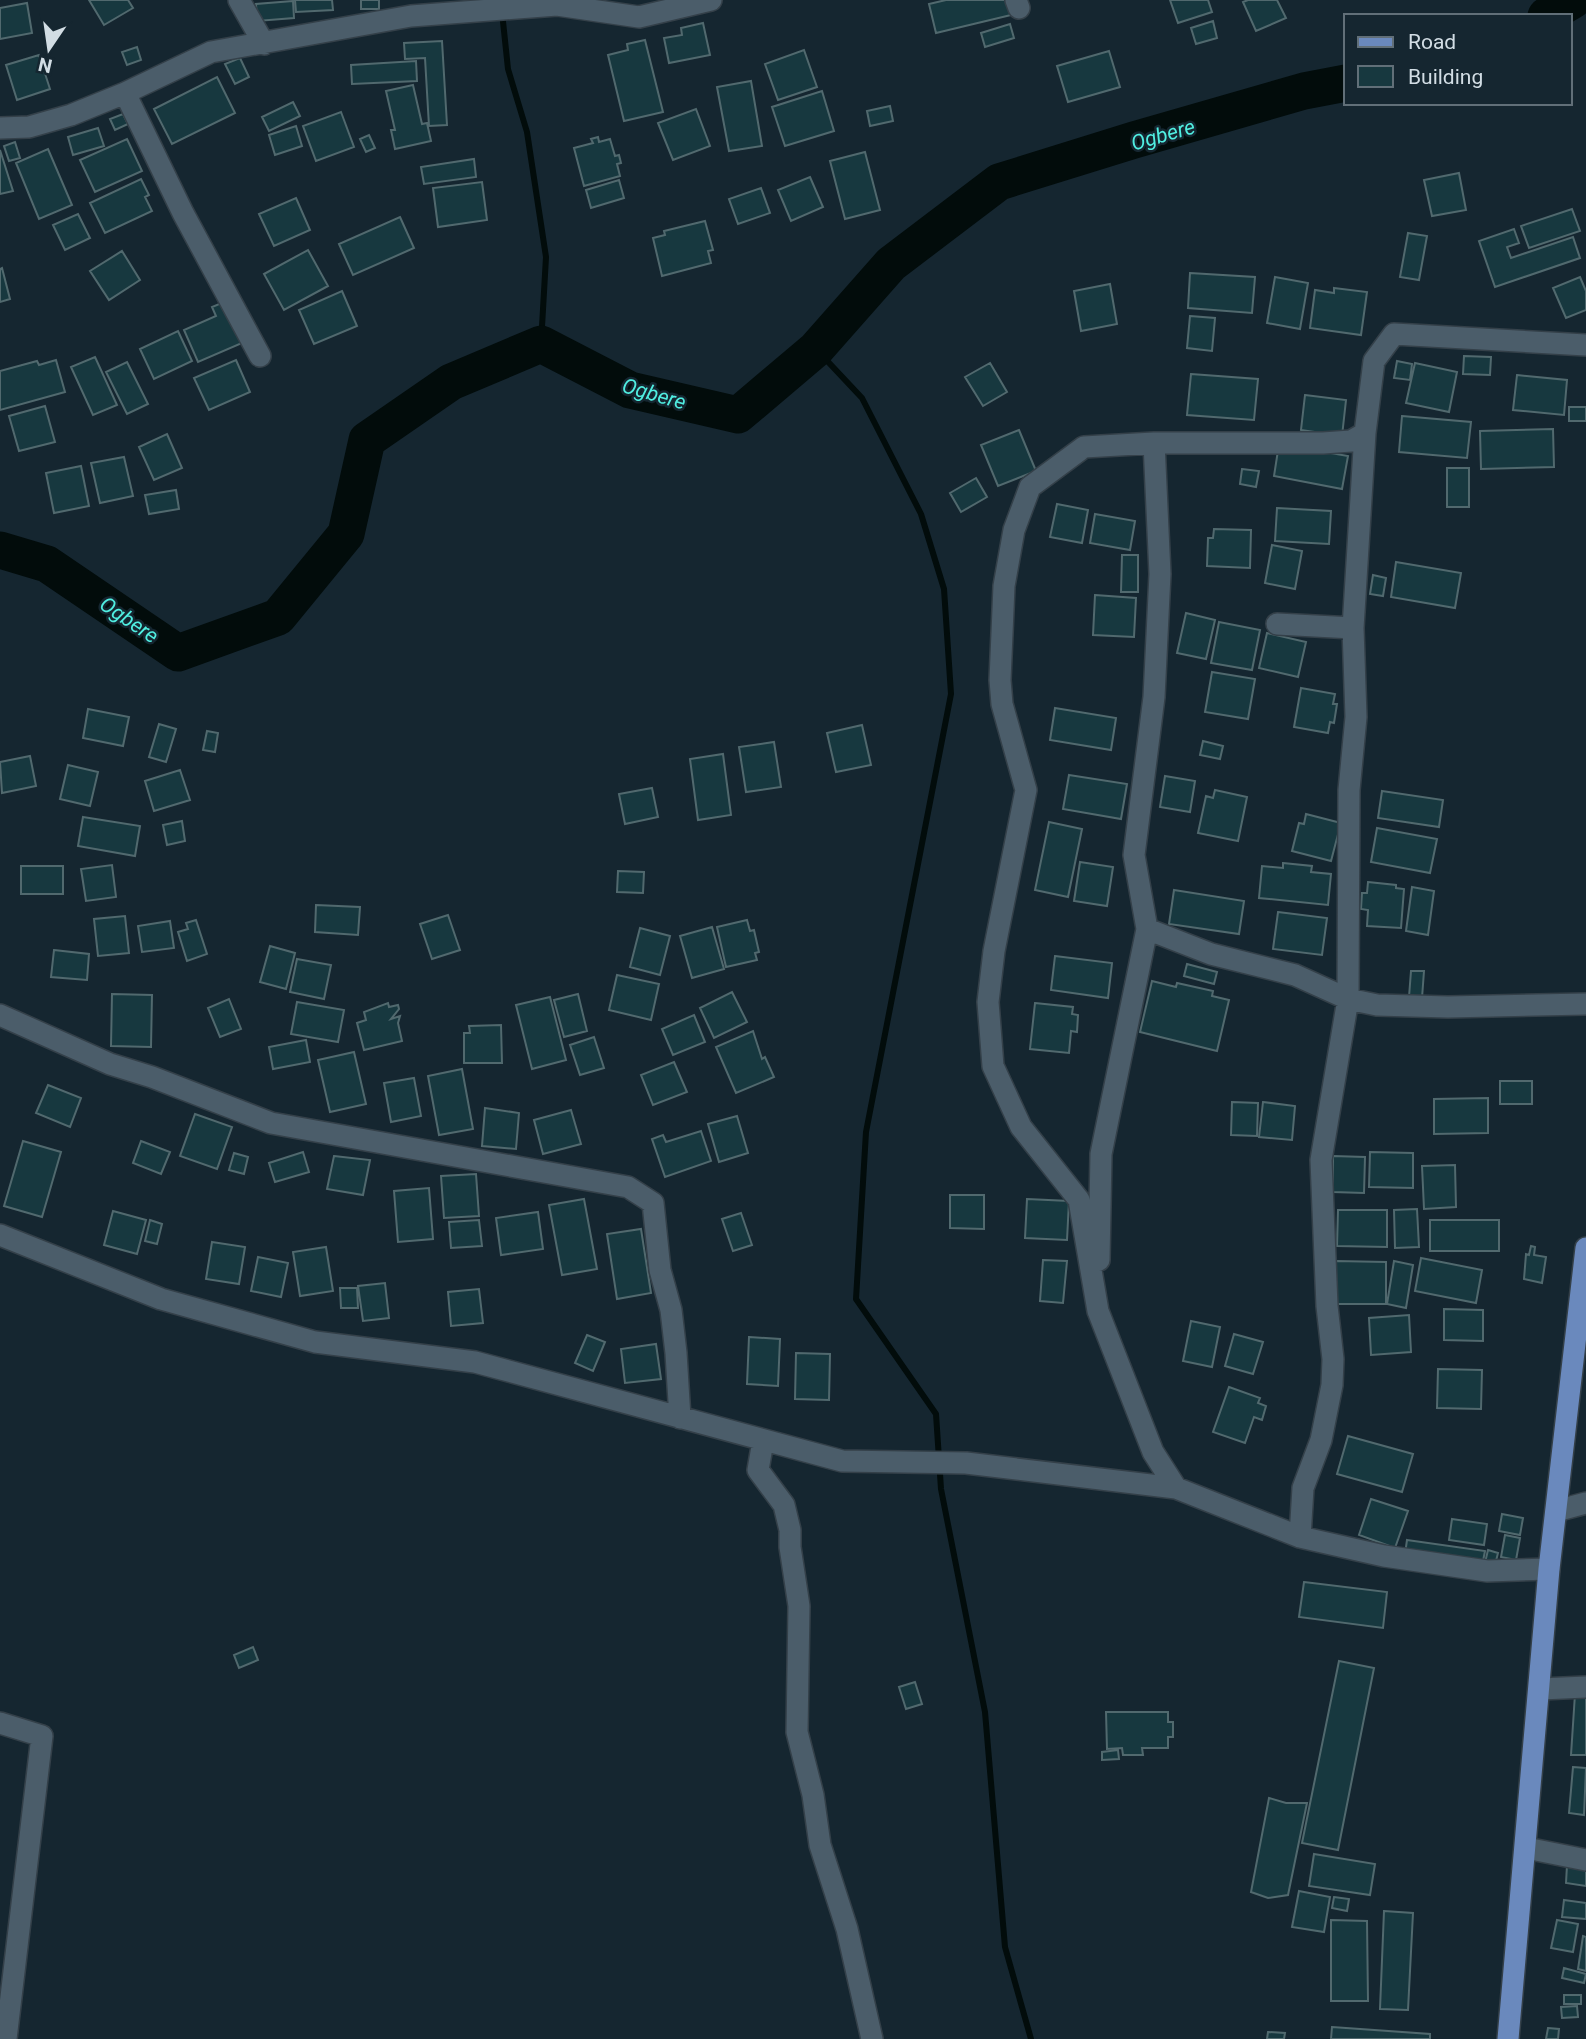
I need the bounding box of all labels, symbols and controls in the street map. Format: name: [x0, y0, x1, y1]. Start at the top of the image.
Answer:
north arrow: [14, 14, 84, 84]
legend: [1344, 14, 1572, 105]
text: Road: [1408, 30, 1456, 54]
text: N: [36, 52, 54, 78]
text: Building: [1408, 65, 1483, 89]
water label: Ogbere: [1128, 114, 1198, 156]
water label: Ogbere: [619, 373, 689, 415]
water label: Ogbere: [95, 592, 163, 648]

